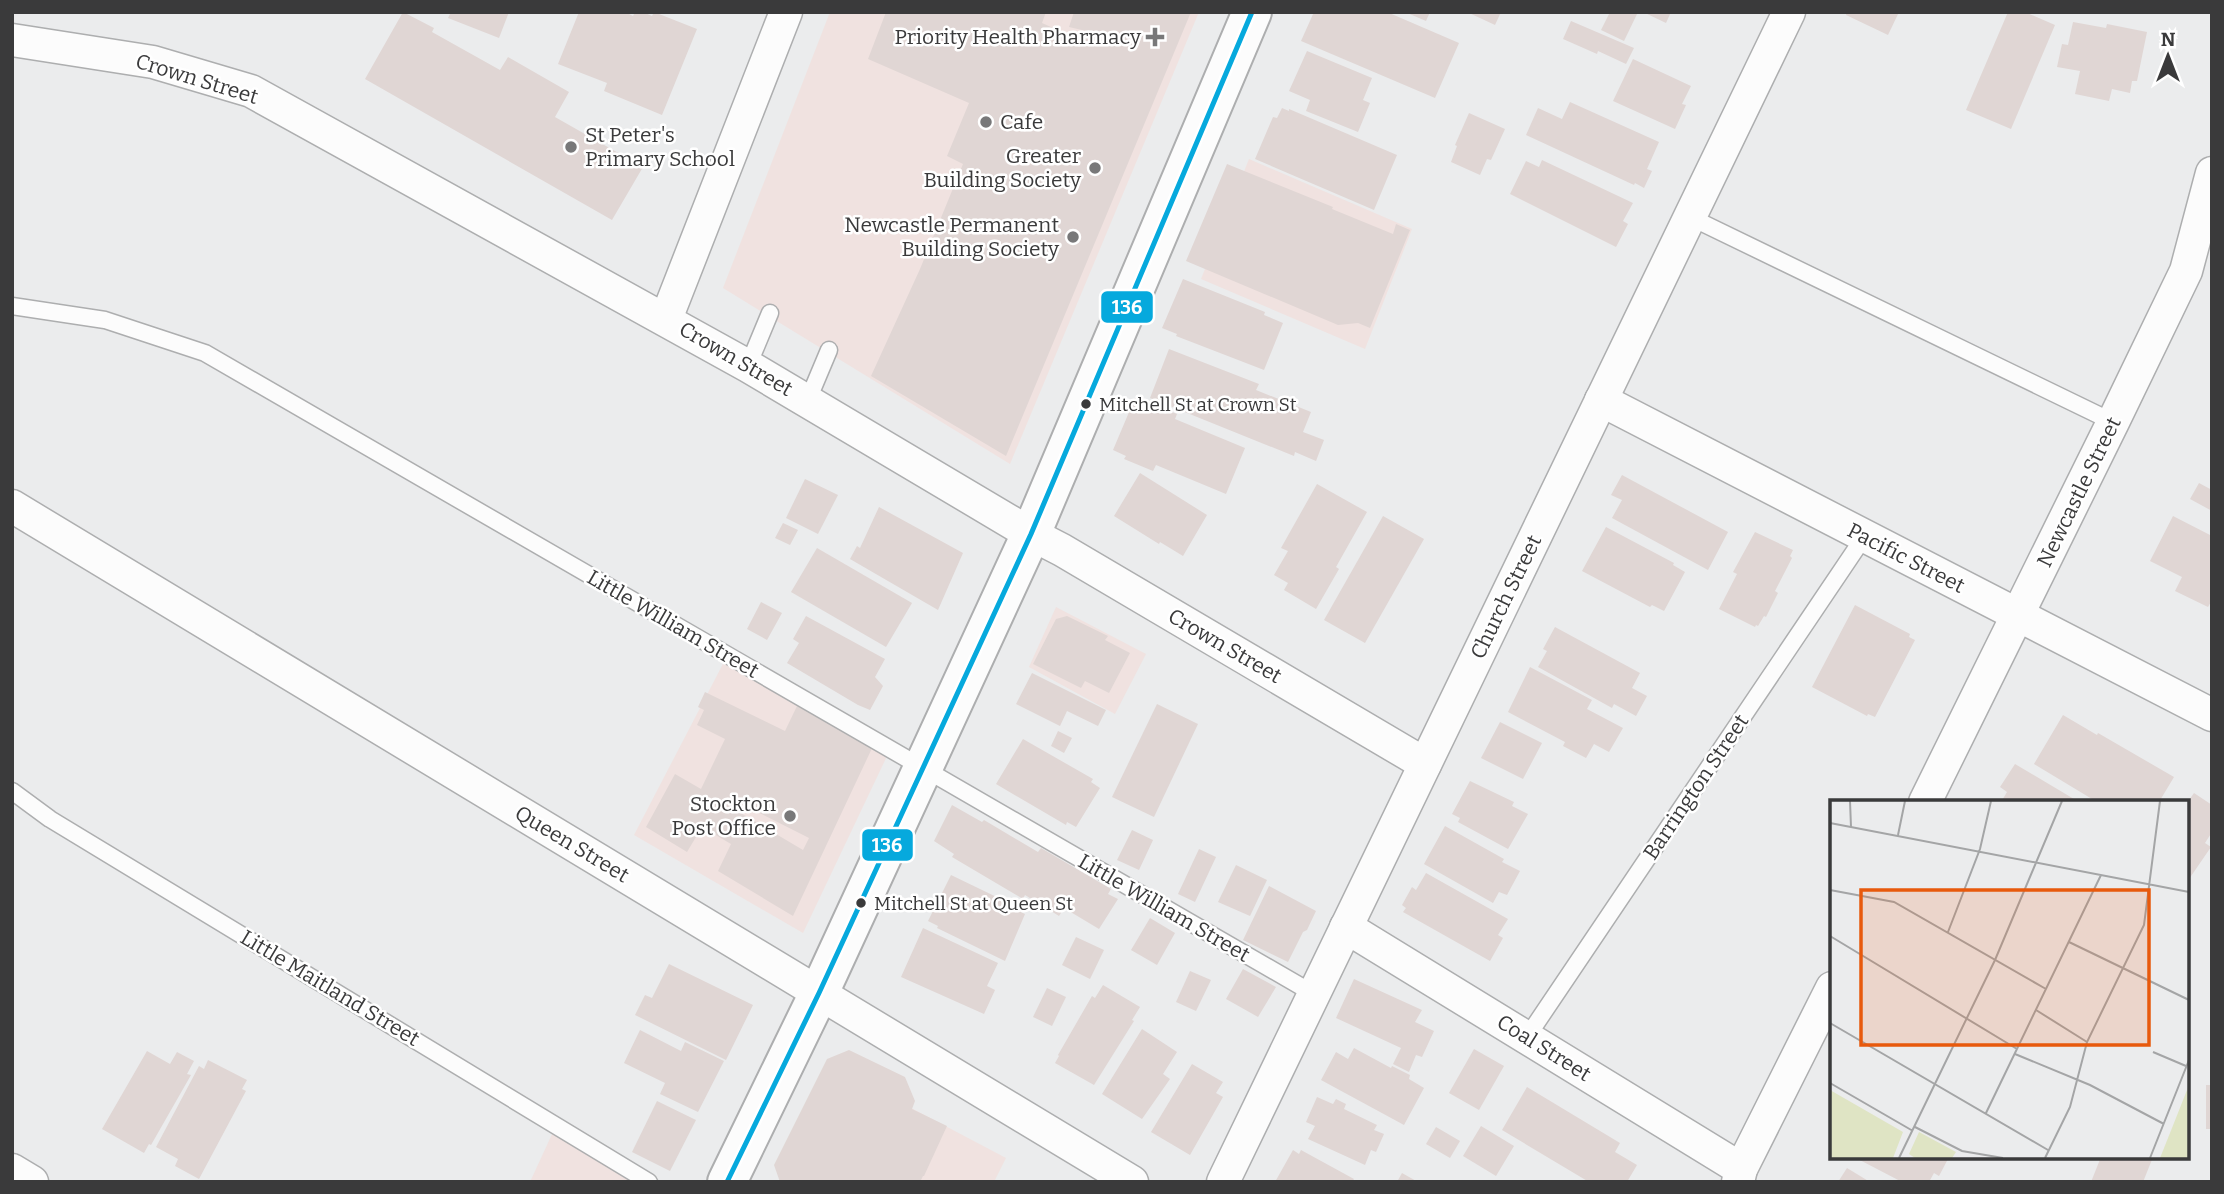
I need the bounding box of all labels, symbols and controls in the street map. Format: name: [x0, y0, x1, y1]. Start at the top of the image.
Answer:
north arrow: [2133, 21, 2203, 91]
place label: Priority Health Pharmacy: [895, 24, 1142, 50]
text: N: [2161, 28, 2176, 51]
marker: Priority Health Pharmacy: [1147, 29, 1163, 45]
street label: Crown Street: [133, 48, 262, 110]
place label: Cafe: [1000, 109, 1043, 135]
marker: Cafe: [978, 114, 994, 130]
place label: St Peter's Primary School: [585, 122, 735, 172]
marker: St Peter's Primary School: [563, 139, 579, 155]
place label: Greater Building Society: [923, 143, 1082, 193]
marker: Greater Building Society: [1087, 160, 1103, 176]
place label: Newcastle Permanent Building Society: [844, 212, 1060, 262]
marker: Newcastle Permanent Building Society: [1065, 229, 1081, 245]
line badge: 136: [1100, 290, 1154, 324]
text: 136: [1112, 296, 1142, 319]
street label: Crown Street: [675, 316, 798, 402]
place label: Mitchell St at Crown St: [1099, 393, 1297, 416]
marker: Mitchell St at Crown St: [1079, 397, 1093, 411]
street label: Newcastle Street: [2031, 412, 2127, 571]
street label: Pacific Street: [1843, 517, 1969, 599]
street label: Church Street: [1465, 530, 1547, 663]
street label: Little William Street: [582, 564, 764, 684]
street label: Crown Street: [1164, 603, 1287, 689]
street label: Barrington Street: [1638, 709, 1754, 865]
place label: Stockton Post Office: [671, 791, 776, 841]
street label: Queen Street: [510, 800, 634, 888]
inset map: [1830, 800, 2189, 1159]
marker: Stockton Post Office: [782, 808, 798, 824]
line badge: 136: [861, 828, 914, 862]
text: 136: [872, 834, 902, 857]
street label: Little William Street: [1073, 848, 1255, 968]
place label: Mitchell St at Queen St: [874, 892, 1073, 915]
marker: Mitchell St at Queen St: [854, 896, 868, 910]
street label: Little Maitland Street: [236, 924, 425, 1052]
street label: Coal Street: [1492, 1009, 1596, 1087]

